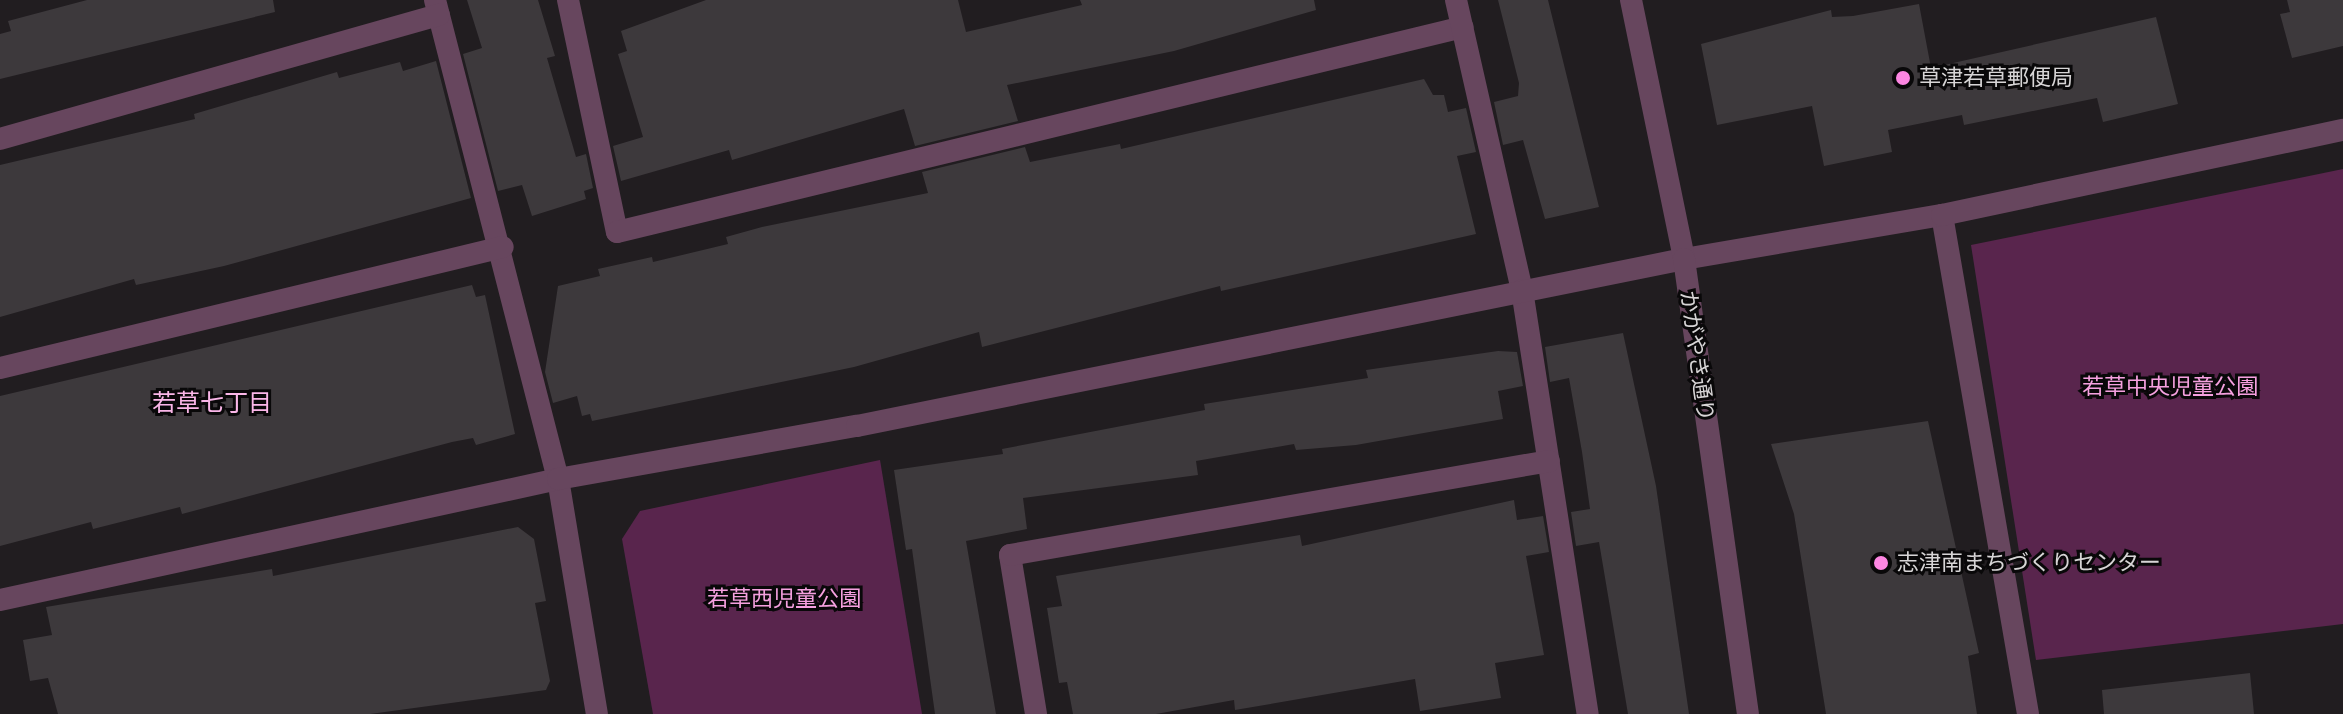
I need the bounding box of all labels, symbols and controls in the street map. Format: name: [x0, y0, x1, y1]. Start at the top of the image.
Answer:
place label: 草津若草郵便局: [1919, 65, 2073, 91]
marker: 草津若草郵便局: [1894, 69, 1912, 87]
street label: かがやき通り: [1675, 289, 1719, 423]
park label: 若草中央児童公園: [2082, 374, 2258, 400]
district label: 若草七丁目: [152, 390, 272, 418]
place label: 志津南まちづくりセンター: [1897, 550, 2161, 576]
marker: 志津南まちづくりセンター: [1872, 554, 1890, 572]
park label: 若草西児童公園: [707, 586, 861, 612]

